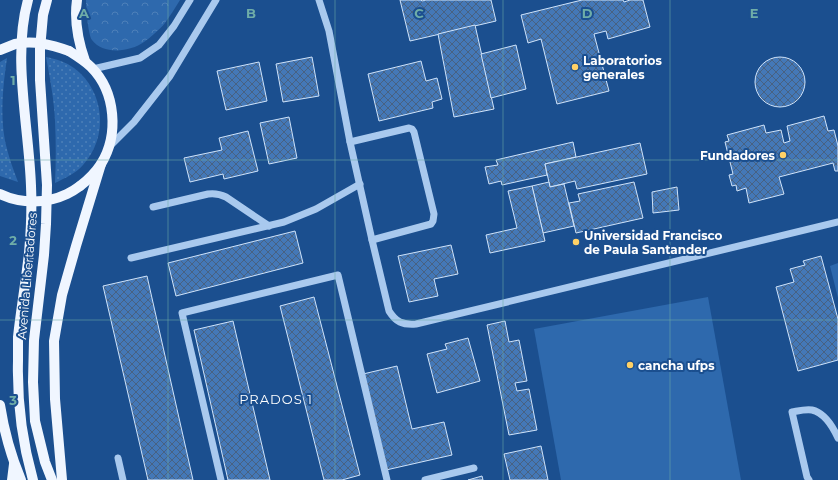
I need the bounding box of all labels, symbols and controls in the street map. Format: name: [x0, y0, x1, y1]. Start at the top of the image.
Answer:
text: A: [78, 5, 90, 21]
text: B: [246, 5, 256, 21]
text: C: [414, 5, 424, 21]
text: D: [582, 5, 593, 21]
text: E: [750, 5, 759, 21]
place label: Laboratorios generales: [583, 53, 662, 82]
marker: Laboratorios generales: [570, 62, 580, 72]
text: 1: [10, 72, 16, 88]
place label: Fundadores: [700, 148, 776, 163]
marker: Fundadores: [778, 150, 788, 160]
street label: Avenida Libertadores: [14, 212, 40, 340]
place label: Universidad Francisco de Paula Santander: [584, 228, 723, 257]
text: 2: [9, 232, 17, 248]
marker: Universidad Francisco de Paula Santander: [571, 237, 581, 247]
place label: cancha ufps: [638, 358, 715, 373]
marker: cancha ufps: [625, 360, 635, 370]
district label: PRADOS 1: [239, 391, 313, 407]
text: 3: [8, 392, 17, 408]

